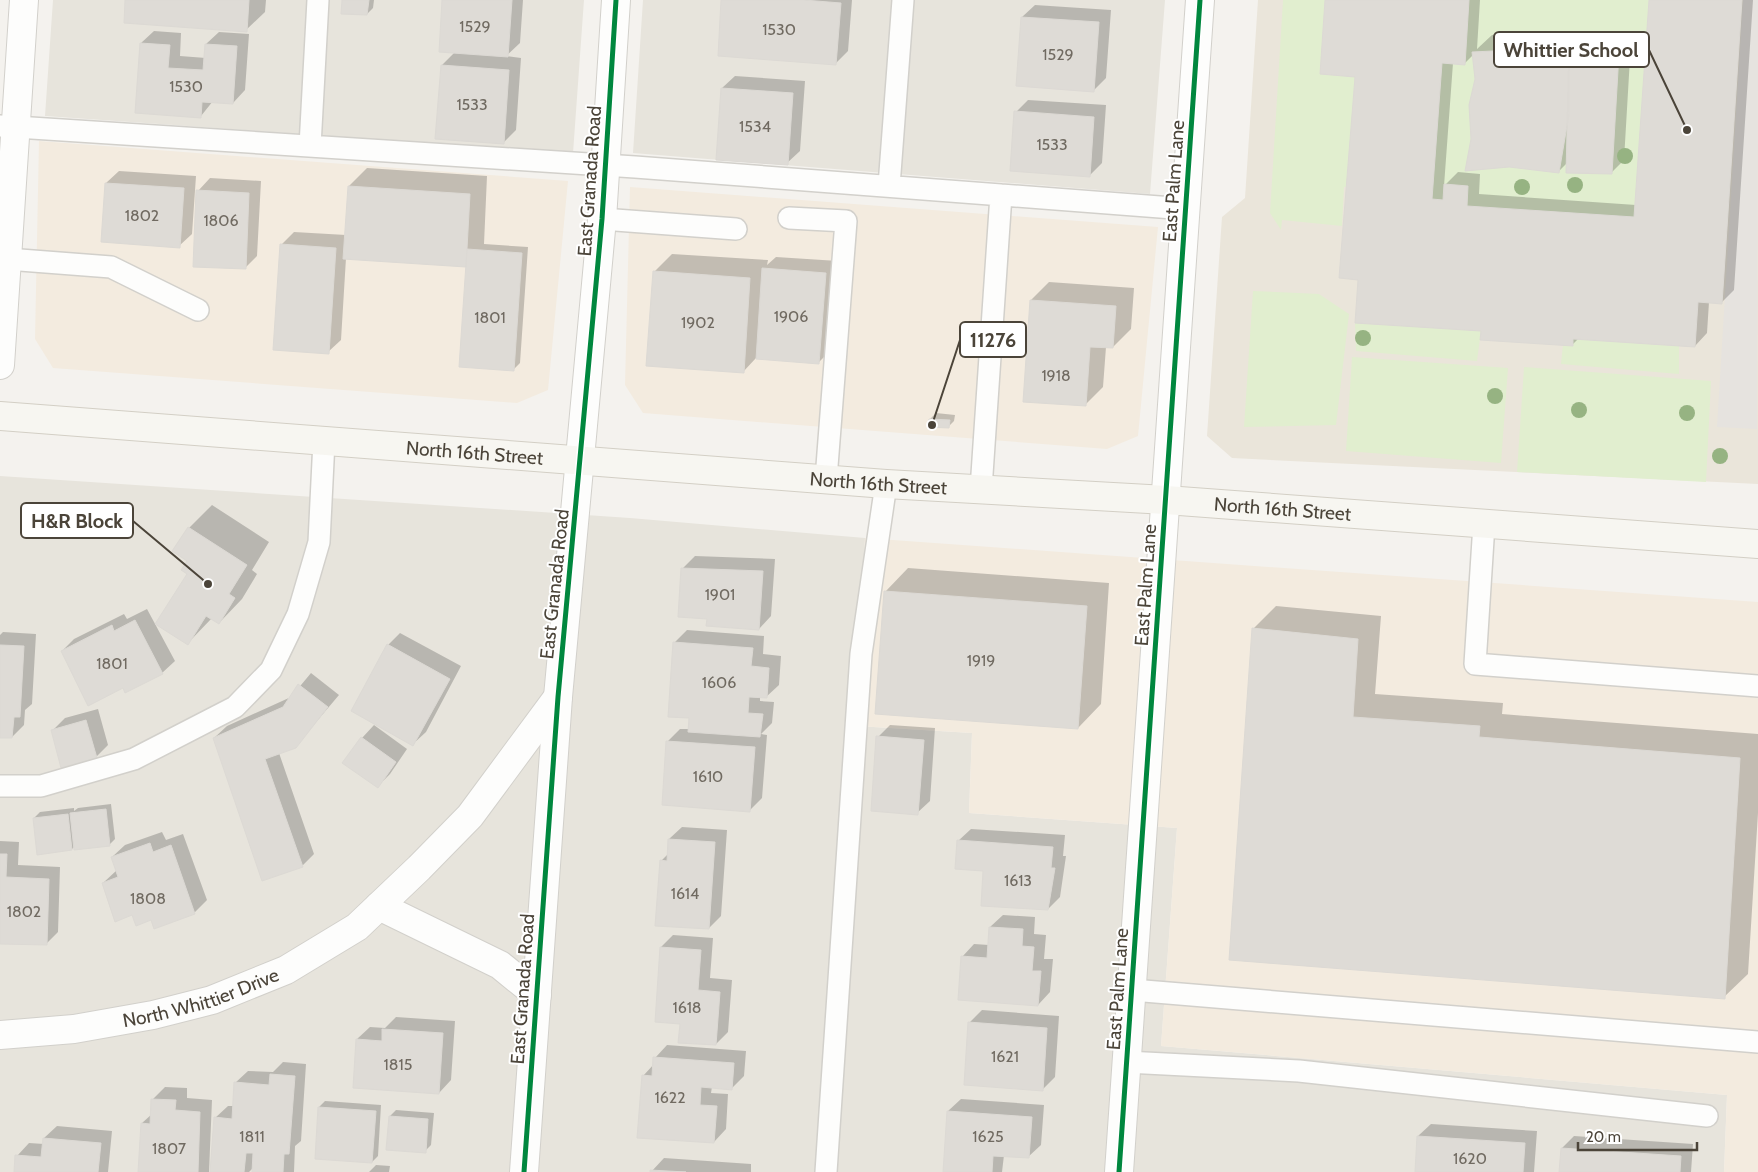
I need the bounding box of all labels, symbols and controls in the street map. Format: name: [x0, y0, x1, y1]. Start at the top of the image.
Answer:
house number: 1529: [459, 17, 491, 36]
house number: 1530: [762, 20, 796, 39]
callout: Whittier School: [1494, 32, 1649, 67]
text: Whittier School: [1504, 38, 1638, 62]
house number: 1529: [1042, 45, 1074, 64]
house number: 1530: [169, 77, 203, 96]
house number: 1533: [456, 95, 488, 114]
street label: East Granada Road: [573, 105, 606, 257]
house number: 1534: [739, 117, 771, 136]
street label: East Palm Lane: [1158, 119, 1189, 243]
house number: 1533: [1036, 135, 1068, 154]
house number: 1802: [125, 206, 159, 225]
house number: 1806: [203, 211, 239, 230]
house number: 1906: [774, 307, 808, 326]
house number: 1801: [474, 308, 506, 327]
house number: 1902: [681, 313, 715, 332]
callout: 11276: [960, 322, 1026, 357]
text: 11276: [970, 328, 1016, 352]
house number: 1918: [1041, 366, 1071, 385]
street label: North 16th Street: [405, 436, 545, 470]
street label: North 16th Street: [809, 467, 948, 500]
street label: North 16th Street: [1213, 493, 1353, 526]
callout: H&R Block: [21, 503, 133, 538]
street label: East Granada Road: [535, 508, 574, 660]
text: H&R Block: [31, 509, 123, 533]
street label: East Palm Lane: [1130, 523, 1161, 647]
house number: 1901: [705, 585, 735, 604]
house number: 1919: [967, 651, 995, 670]
house number: 1801: [96, 654, 128, 673]
house number: 1606: [702, 673, 736, 692]
house number: 1610: [693, 767, 723, 786]
house number: 1613: [1004, 871, 1032, 890]
house number: 1614: [671, 884, 699, 903]
house number: 1808: [130, 889, 166, 908]
house number: 1802: [7, 902, 41, 921]
street label: East Granada Road: [506, 913, 539, 1065]
street label: East Palm Lane: [1102, 927, 1133, 1051]
street label: North Whittier Drive: [121, 963, 282, 1032]
house number: 1618: [672, 998, 702, 1017]
house number: 1621: [991, 1047, 1019, 1066]
house number: 1815: [384, 1055, 412, 1074]
house number: 1622: [654, 1088, 686, 1107]
scale bar: [1578, 1120, 1697, 1152]
house number: 1811: [239, 1127, 265, 1146]
house number: 1625: [972, 1127, 1004, 1146]
text: 20 m: [1586, 1128, 1621, 1146]
house number: 1807: [152, 1139, 186, 1158]
house number: 1620: [1453, 1149, 1487, 1168]

